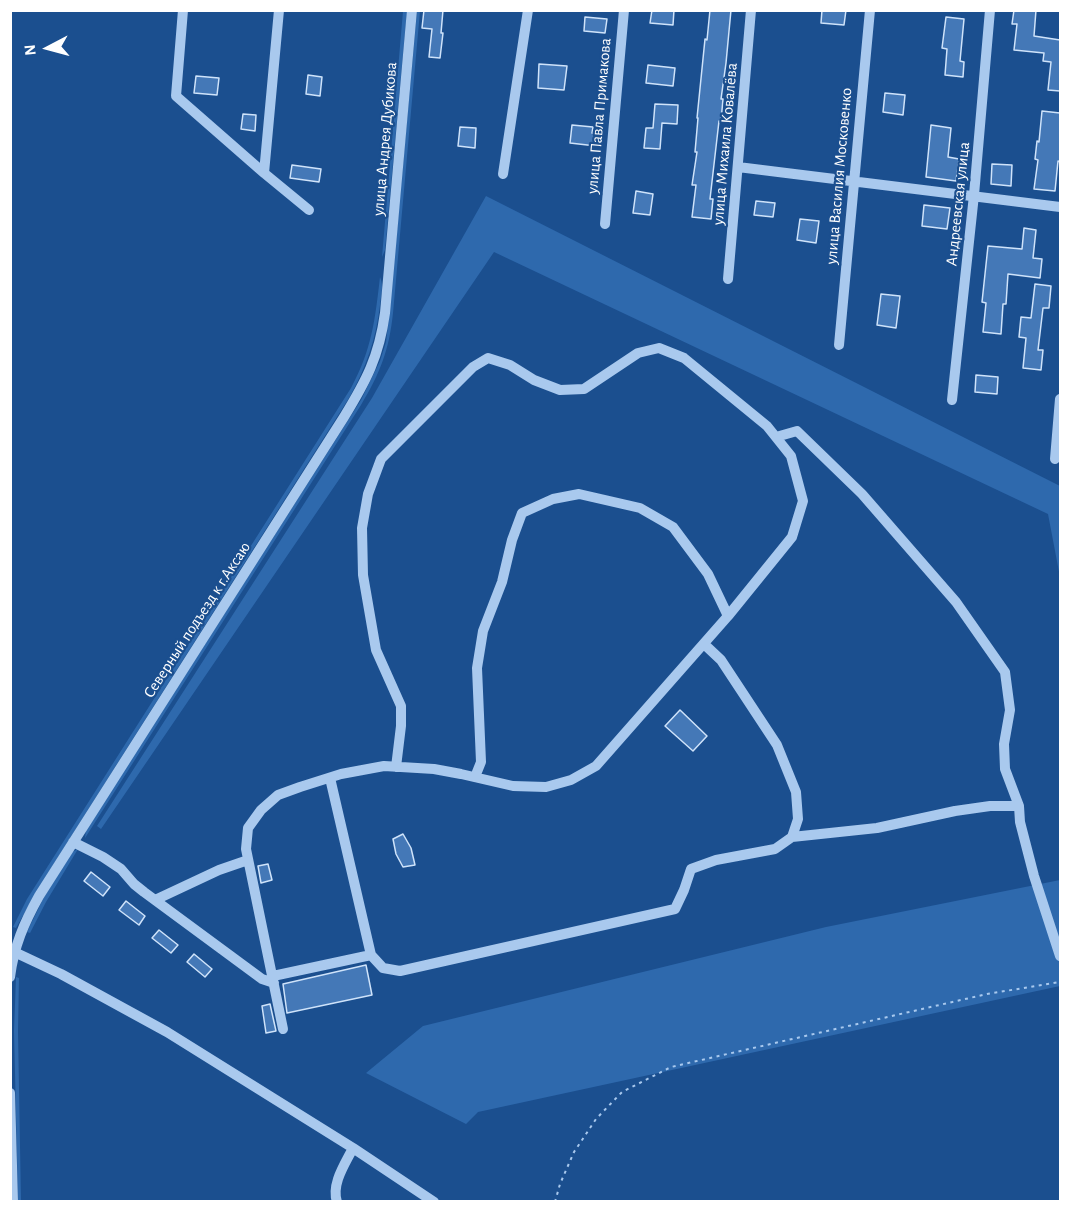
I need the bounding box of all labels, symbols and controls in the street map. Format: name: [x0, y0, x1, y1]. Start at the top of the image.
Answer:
north arrow: [18, 18, 78, 78]
street label: улица Павла Примакова: [583, 37, 615, 195]
text: N: [22, 44, 39, 56]
street label: улица Андрея Дубикова: [369, 61, 401, 217]
street label: улица Михаила Ковалёва: [708, 62, 742, 226]
street label: улица Василия Московенко: [822, 87, 856, 265]
street label: Андреевская улица: [942, 141, 974, 267]
street label: Северный подъезд к г.Аксаю: [139, 538, 255, 702]

